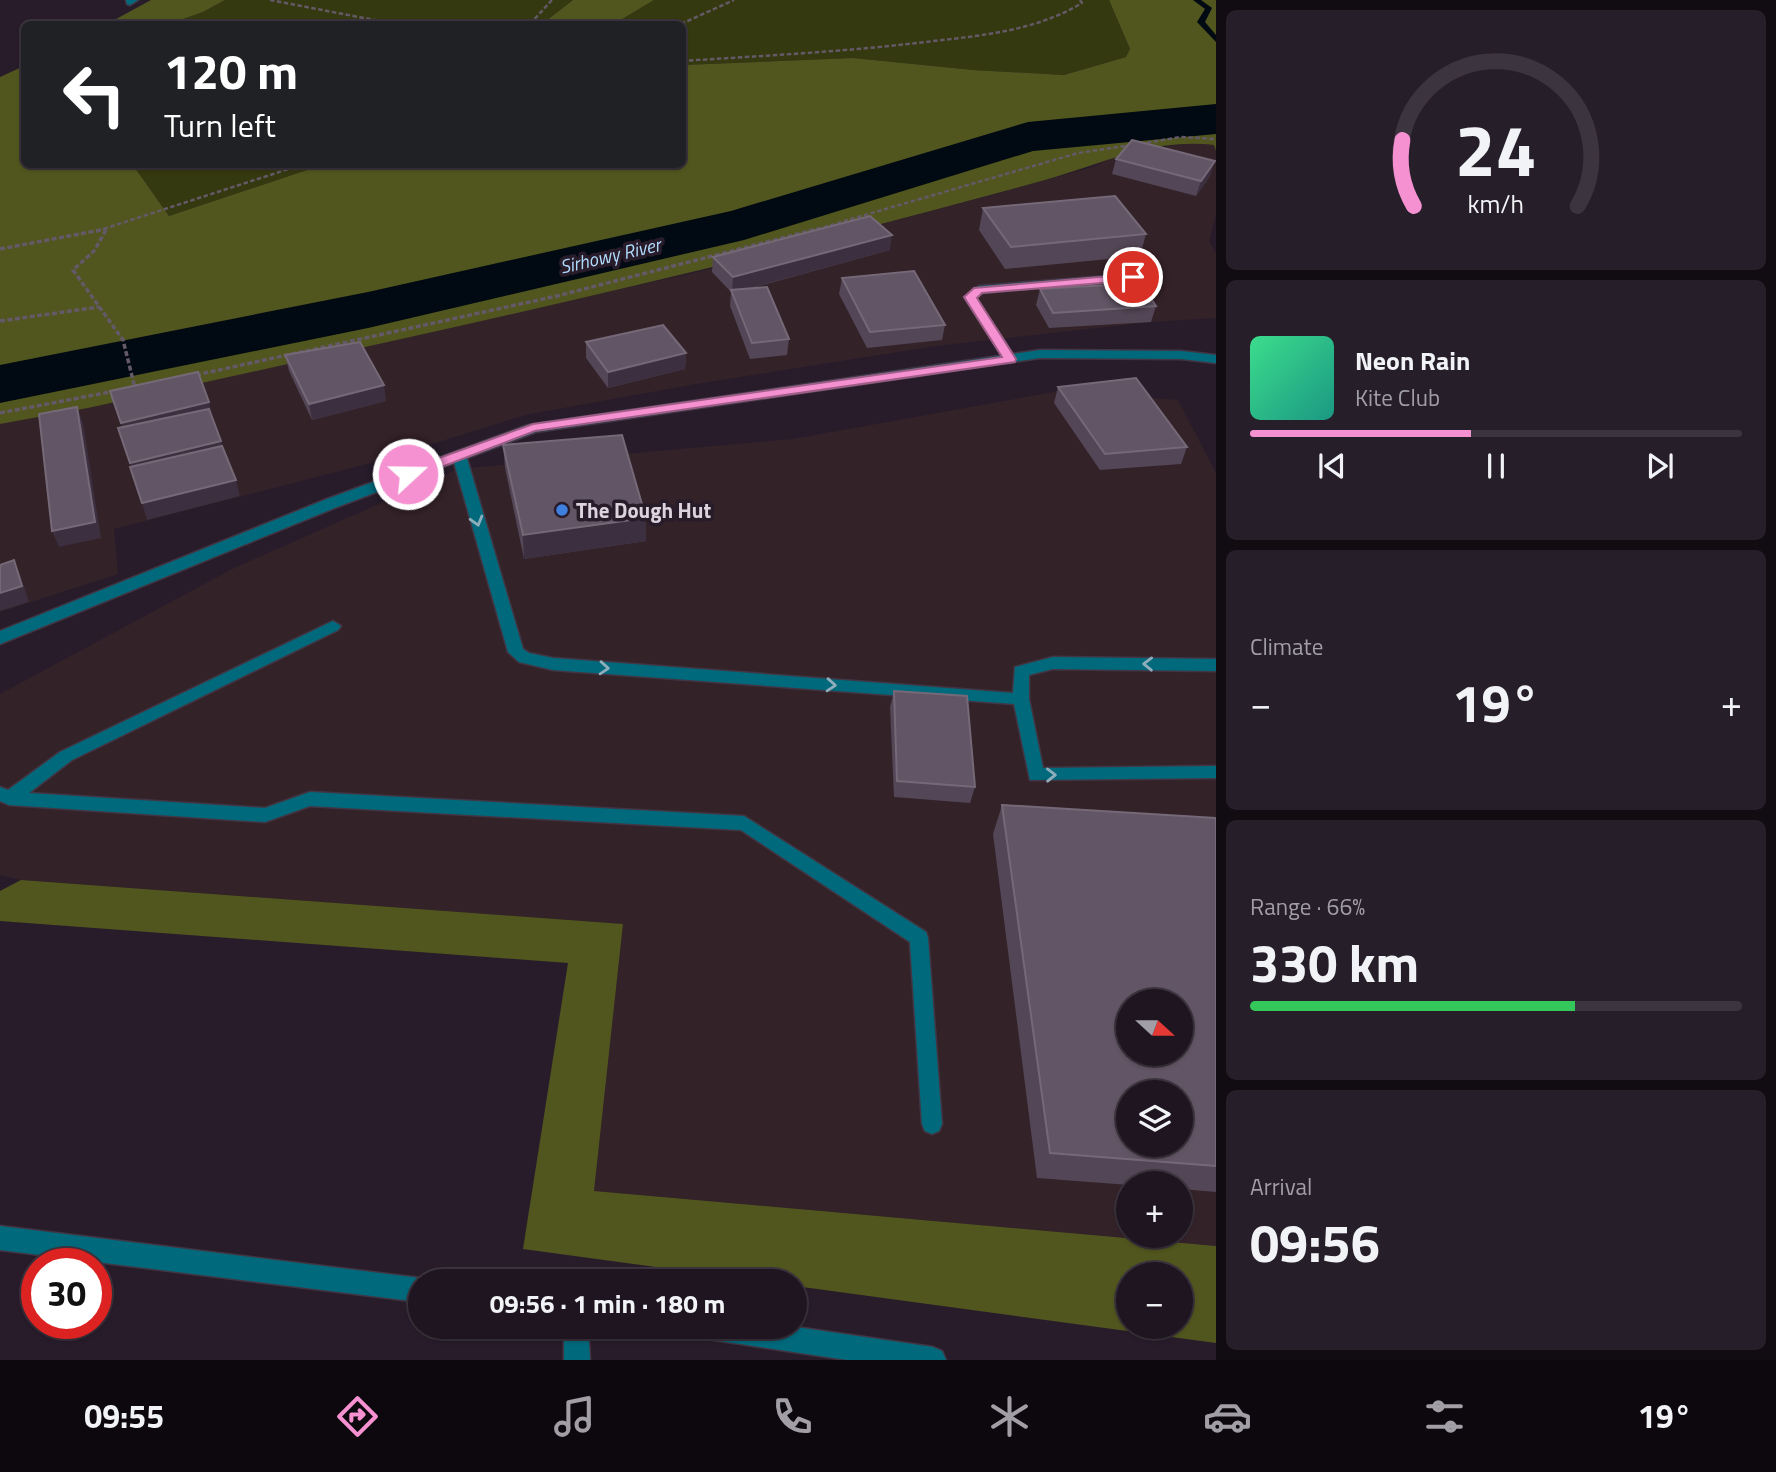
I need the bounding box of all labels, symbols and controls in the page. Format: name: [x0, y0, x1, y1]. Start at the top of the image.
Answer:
text: 120 m: [164, 33, 298, 108]
icon: left: [49, 49, 140, 140]
text: 24: [1455, 94, 1537, 204]
text: Turn left: [164, 101, 276, 149]
text: km/h: [1468, 185, 1524, 223]
water label: Sirhowy River: [557, 229, 665, 281]
pin: [1103, 247, 1163, 307]
icon: arrive: [1114, 258, 1152, 296]
text: Neon Rain: [1355, 341, 1470, 380]
text: Kite Club: [1355, 380, 1440, 415]
position arrow: [371, 437, 445, 511]
icon: previous: [1313, 447, 1351, 485]
icon: pause: [1477, 447, 1515, 485]
icon: next: [1641, 447, 1679, 485]
place label: The Dough Hut: [576, 494, 711, 526]
marker: The Dough Hut: [554, 502, 570, 518]
one-way arrow: [469, 515, 484, 527]
text: Climate: [1250, 629, 1323, 664]
one-way arrow: [1142, 656, 1153, 672]
one-way arrow: [599, 660, 610, 675]
text: 19°: [1452, 663, 1540, 742]
text: −: [1250, 674, 1271, 732]
text: +: [1721, 674, 1742, 732]
one-way arrow: [826, 677, 837, 692]
one-way arrow: [1046, 767, 1056, 783]
text: Range · 66%: [1250, 889, 1365, 924]
text: 330 km: [1250, 923, 1419, 1002]
north arrow: [1116, 989, 1194, 1066]
map controls: [1116, 989, 1193, 1339]
button: layers: [1116, 1080, 1193, 1157]
text: Arrival: [1250, 1169, 1312, 1204]
button: +: [1116, 1171, 1193, 1248]
text: 09:56: [1250, 1203, 1380, 1282]
speed limit sign: 30: [21, 1248, 112, 1339]
button: −: [1116, 1262, 1193, 1339]
text: 09:56 · 1 min · 180 m: [490, 1284, 725, 1323]
text: 09:55: [84, 1392, 164, 1440]
icon: directions: [333, 1392, 382, 1441]
icon: music: [550, 1392, 599, 1441]
icon: phone: [768, 1392, 817, 1441]
icon: climate: [985, 1392, 1034, 1441]
icon: car: [1203, 1392, 1252, 1441]
icon: filters: [1420, 1392, 1469, 1441]
text: 19°: [1638, 1392, 1692, 1440]

